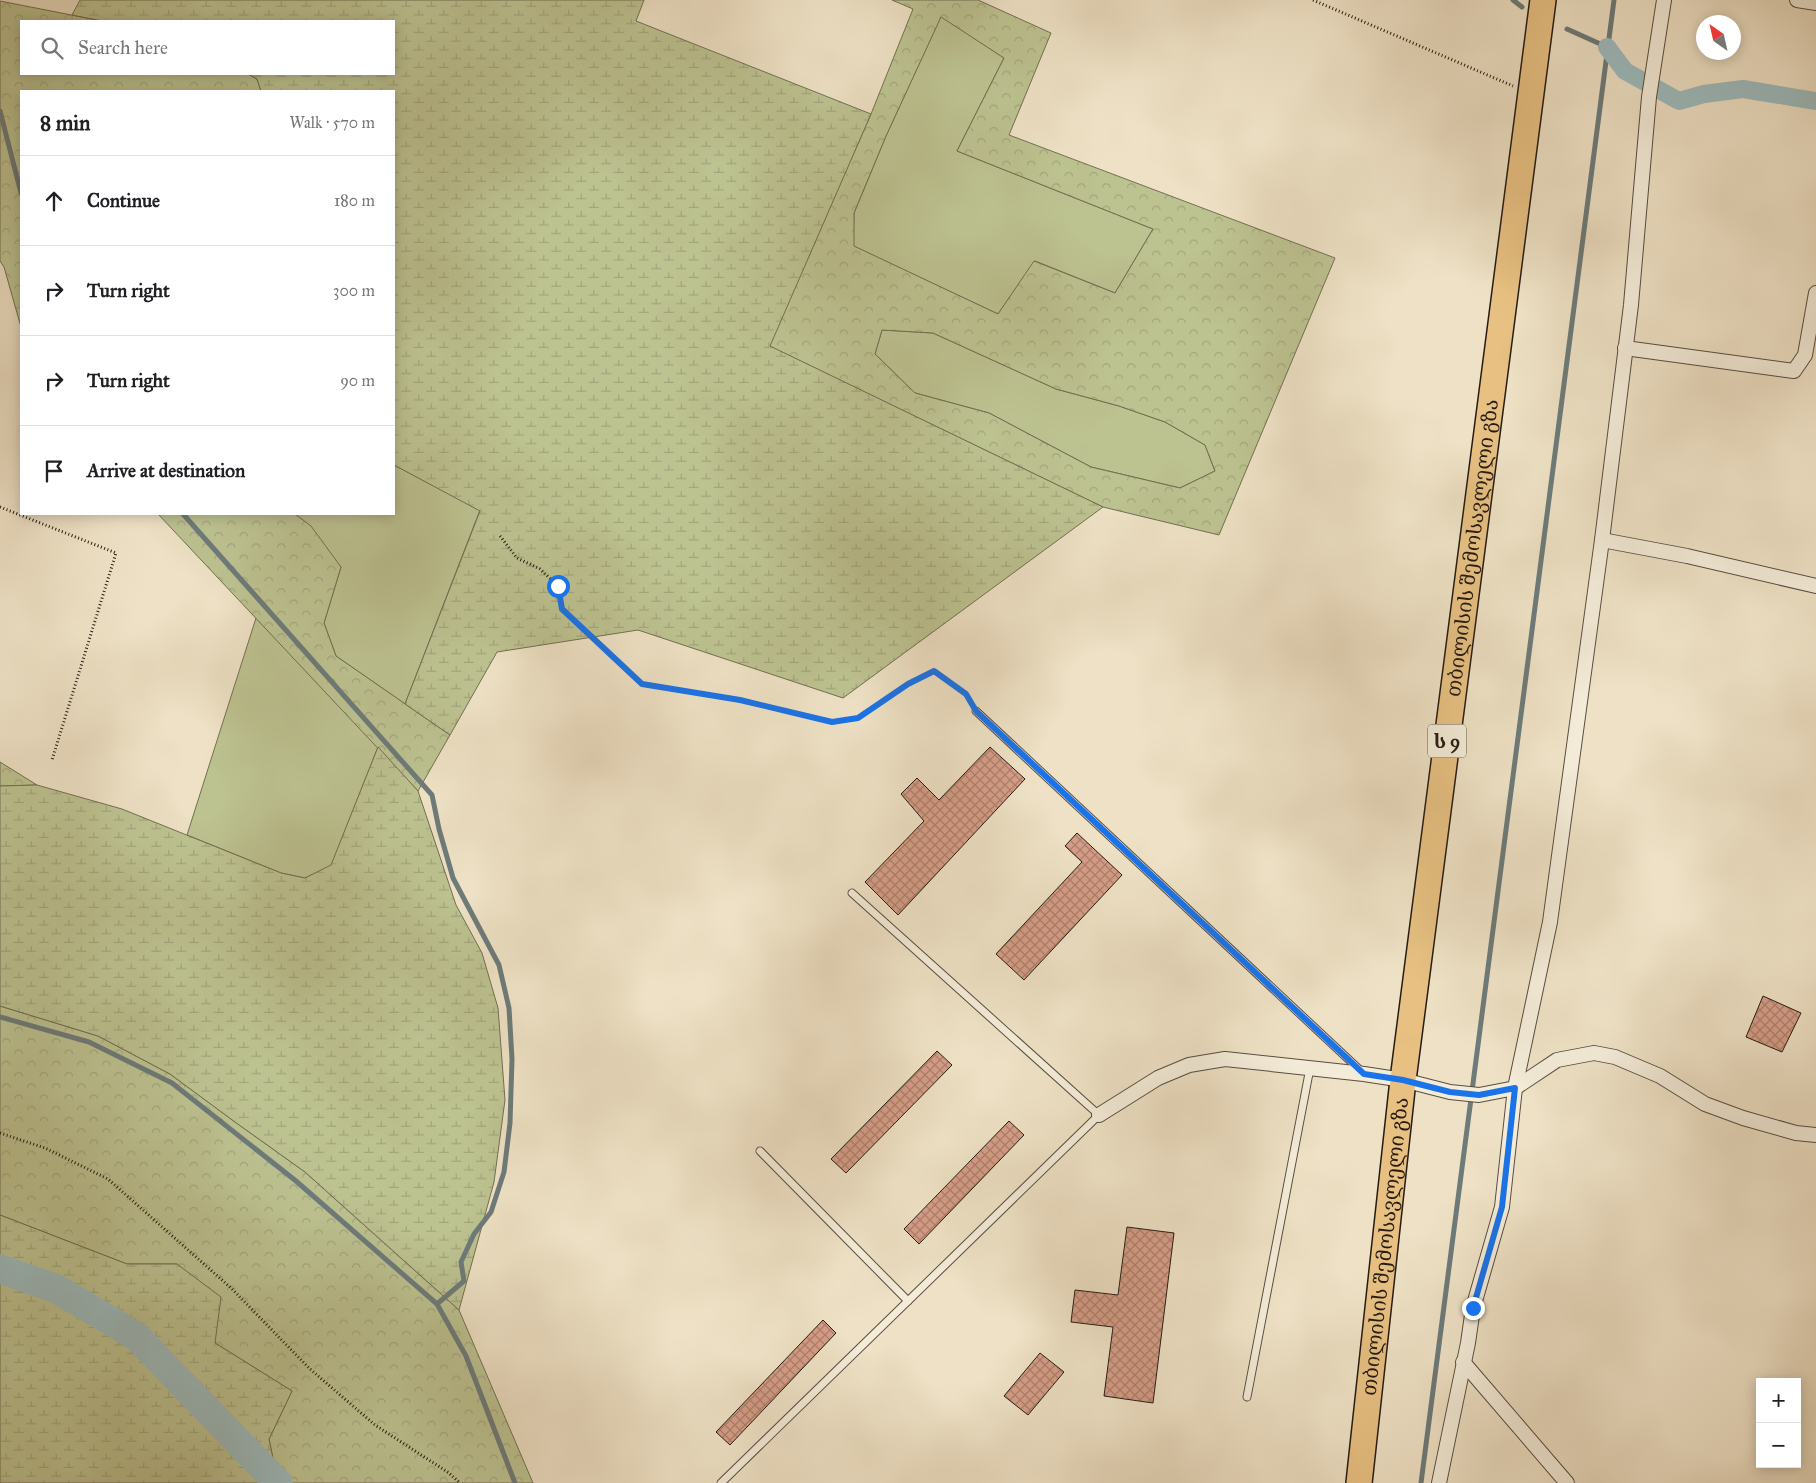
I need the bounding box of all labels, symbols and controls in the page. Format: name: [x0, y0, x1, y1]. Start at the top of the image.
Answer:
north arrow: [1696, 15, 1741, 60]
search box: [20, 20, 395, 75]
icon: search: [38, 34, 66, 62]
text: Search here: [78, 36, 168, 59]
text: 8 min: [40, 110, 90, 136]
text: Walk · 570 m: [290, 113, 375, 132]
icon: ahead: [40, 187, 68, 215]
text: Continue: [87, 189, 160, 212]
text: 180 m: [334, 191, 375, 210]
icon: right: [40, 277, 68, 305]
text: Turn right: [87, 279, 170, 302]
text: 300 m: [333, 281, 375, 300]
icon: right: [40, 367, 68, 395]
text: Turn right: [87, 369, 170, 392]
text: 90 m: [340, 371, 375, 390]
street label: თბილისის შემოსავლელი გზა: [1441, 398, 1503, 698]
icon: arrive: [40, 457, 68, 485]
text: Arrive at destination: [87, 459, 245, 482]
route start: [547, 575, 570, 598]
road number: ს 9: [1428, 724, 1466, 758]
street label: თბილისის შემოსავლელი გზა: [1357, 1096, 1413, 1397]
route end: [1462, 1297, 1485, 1320]
map controls: [1756, 1378, 1801, 1468]
button: +: [1756, 1378, 1801, 1423]
button: −: [1756, 1423, 1801, 1468]

